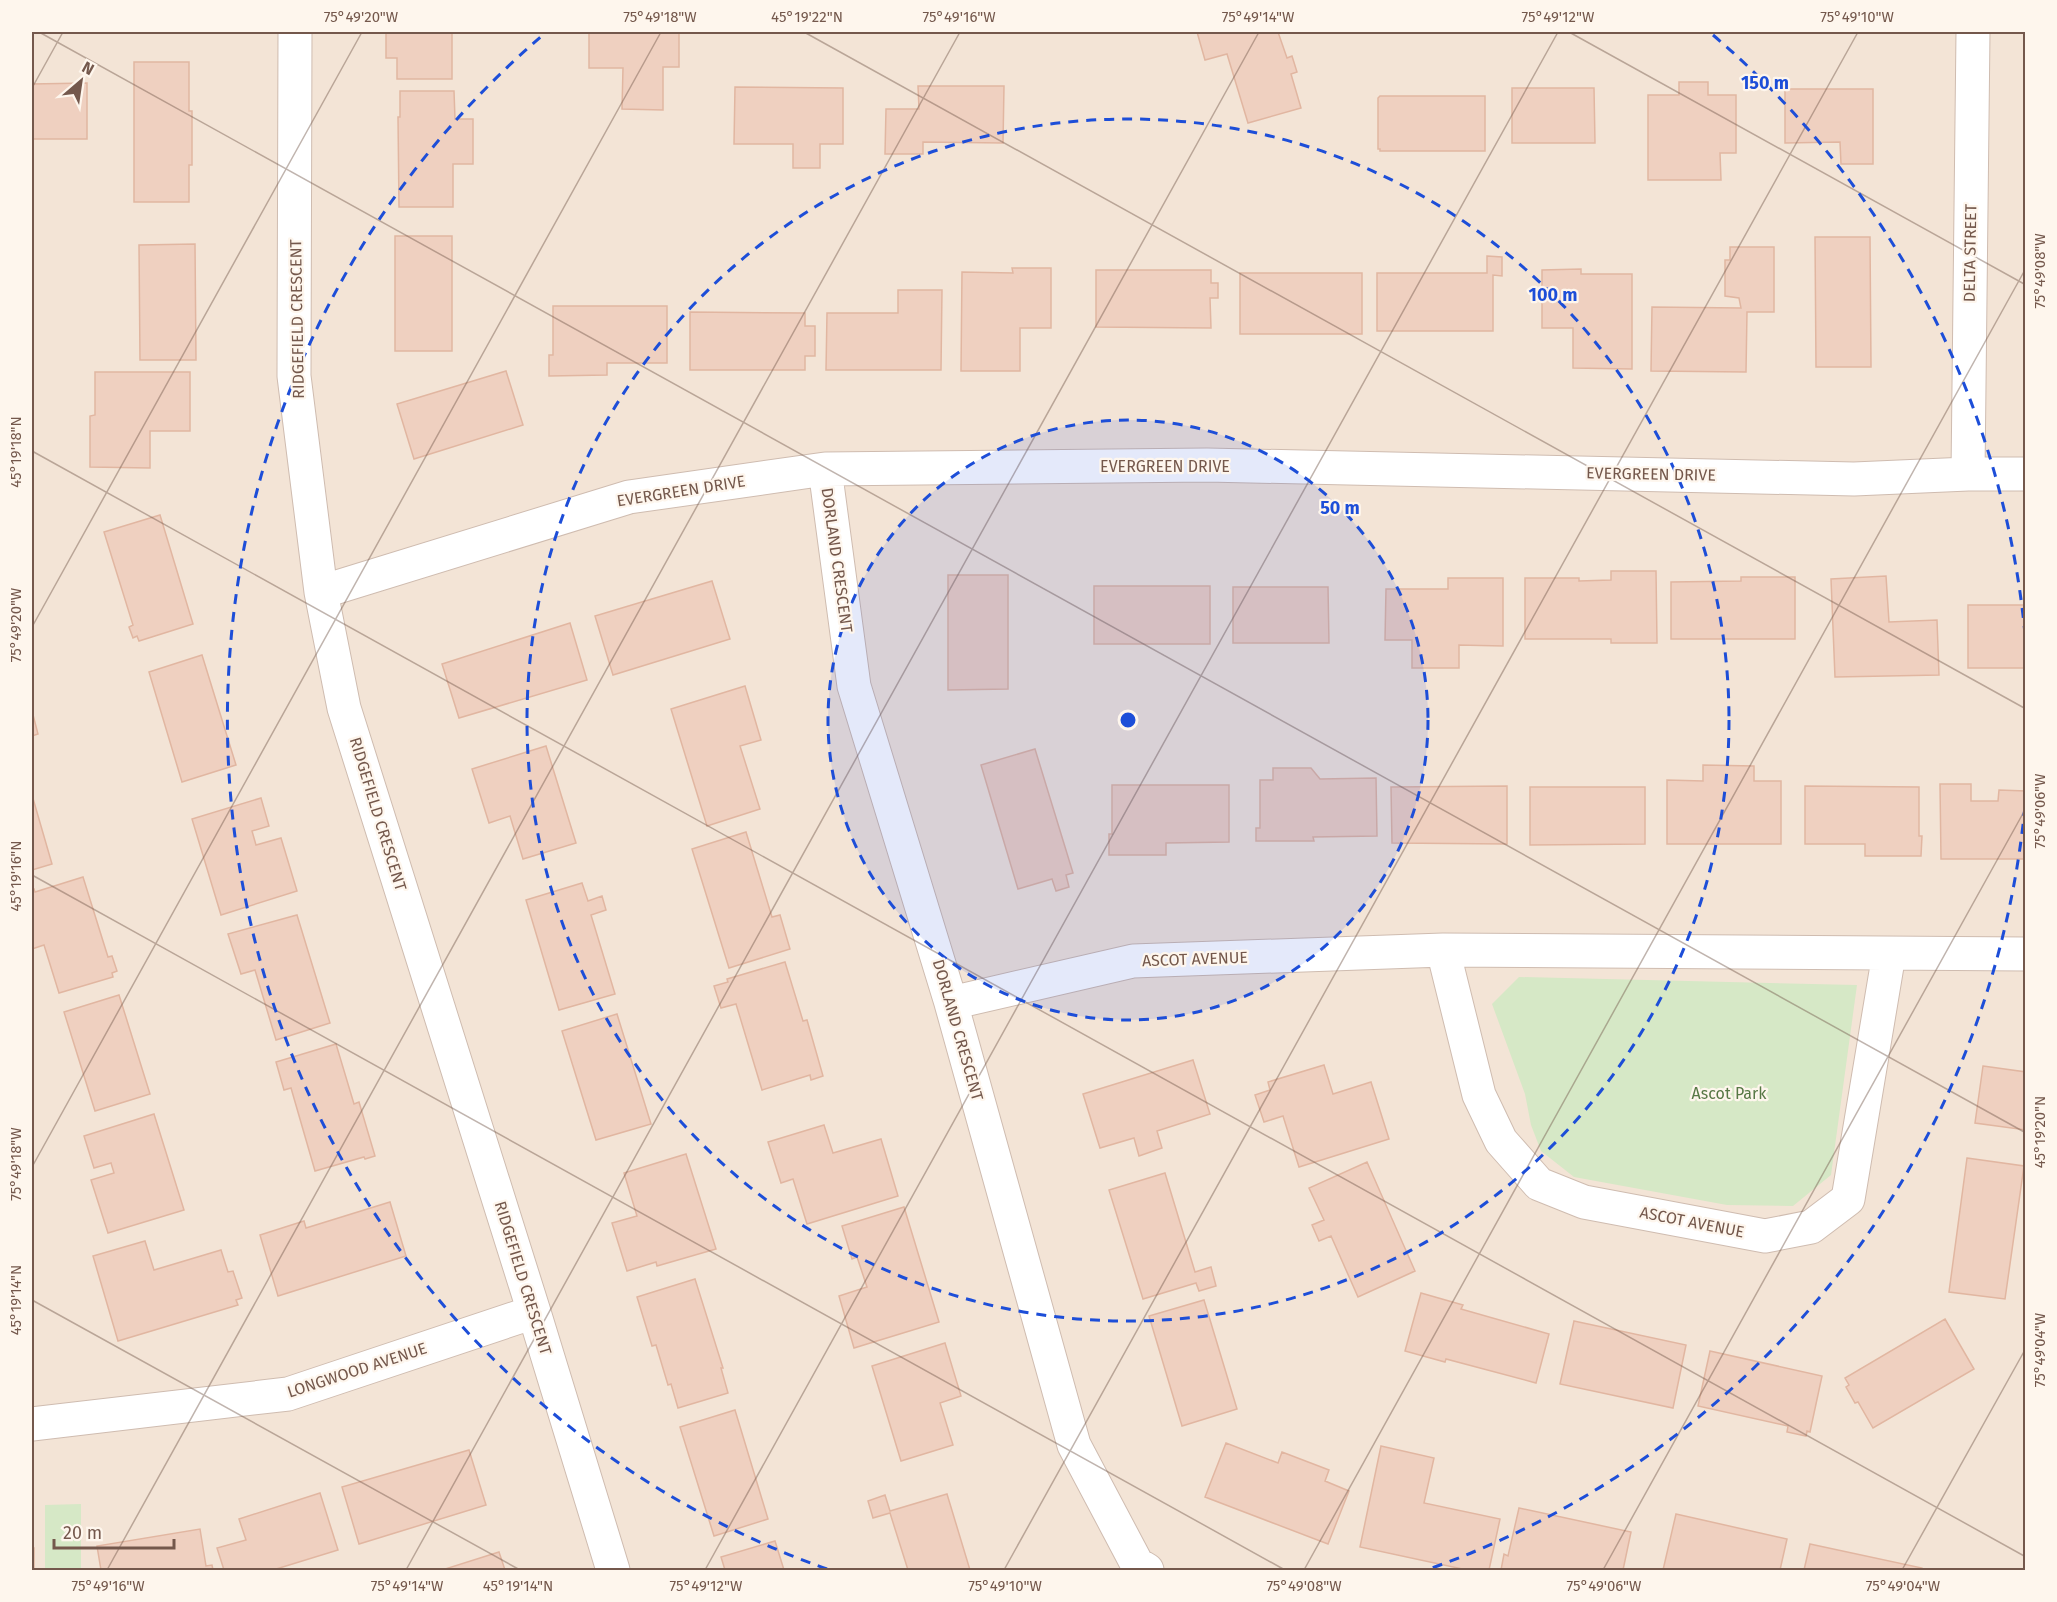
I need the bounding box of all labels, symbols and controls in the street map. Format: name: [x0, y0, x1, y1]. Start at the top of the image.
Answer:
text: 75°49'20"W: [324, 8, 399, 26]
text: 75°49'18"W: [623, 8, 697, 26]
text: 45°19'22"N: [771, 8, 843, 26]
text: 75°49'16"W: [922, 8, 996, 26]
text: 75°49'14"W: [1222, 8, 1295, 26]
text: 75°49'12"W: [1522, 8, 1595, 26]
text: 75°49'10"W: [1820, 8, 1894, 26]
north arrow: [51, 51, 111, 111]
text: N: [79, 57, 97, 79]
text: 150 m: [1741, 72, 1789, 94]
street label: DELTA STREET: [1960, 203, 1980, 302]
text: 75°49'08"W: [2031, 233, 2049, 309]
street label: RIDGEFIELD CRESCENT: [286, 238, 308, 399]
text: 100 m: [1529, 284, 1577, 306]
text: 45°19'18"N: [7, 416, 25, 488]
street label: EVERGREEN DRIVE: [1100, 457, 1230, 476]
street label: EVERGREEN DRIVE: [1586, 463, 1716, 485]
street label: EVERGREEN DRIVE: [615, 471, 747, 511]
street label: DORLAND CRESCENT: [817, 486, 857, 634]
text: 50 m: [1320, 497, 1360, 519]
text: 75°49'20"W: [7, 587, 25, 662]
centre of rings: [1118, 710, 1138, 730]
street label: RIDGEFIELD CRESCENT: [346, 735, 411, 894]
text: 75°49'06"W: [2031, 773, 2049, 848]
text: 45°19'16"N: [7, 840, 25, 912]
street label: ASCOT AVENUE: [1142, 948, 1248, 970]
street label: DORLAND CRESCENT: [929, 957, 987, 1104]
park label: Ascot Park: [1692, 1084, 1767, 1103]
text: 45°19'20"N: [2031, 1096, 2049, 1168]
text: 75°49'18"W: [7, 1127, 25, 1201]
street label: RIDGEFIELD CRESCENT: [491, 1199, 556, 1358]
street label: ASCOT AVENUE: [1638, 1203, 1746, 1241]
text: 45°19'14"N: [7, 1265, 25, 1335]
text: 75°49'04"W: [2031, 1312, 2049, 1387]
street label: LONGWOOD AVENUE: [285, 1338, 429, 1402]
scale bar: [54, 1512, 174, 1550]
text: 20 m: [63, 1522, 102, 1544]
text: 75°49'16"W: [71, 1577, 145, 1595]
text: 75°49'14"W: [371, 1577, 444, 1595]
text: 45°19'14"N: [483, 1577, 553, 1595]
text: 75°49'12"W: [670, 1577, 743, 1595]
text: 75°49'10"W: [968, 1577, 1042, 1595]
text: 75°49'08"W: [1266, 1577, 1342, 1595]
text: 75°49'06"W: [1567, 1577, 1642, 1595]
text: 75°49'04"W: [1866, 1577, 1941, 1595]

